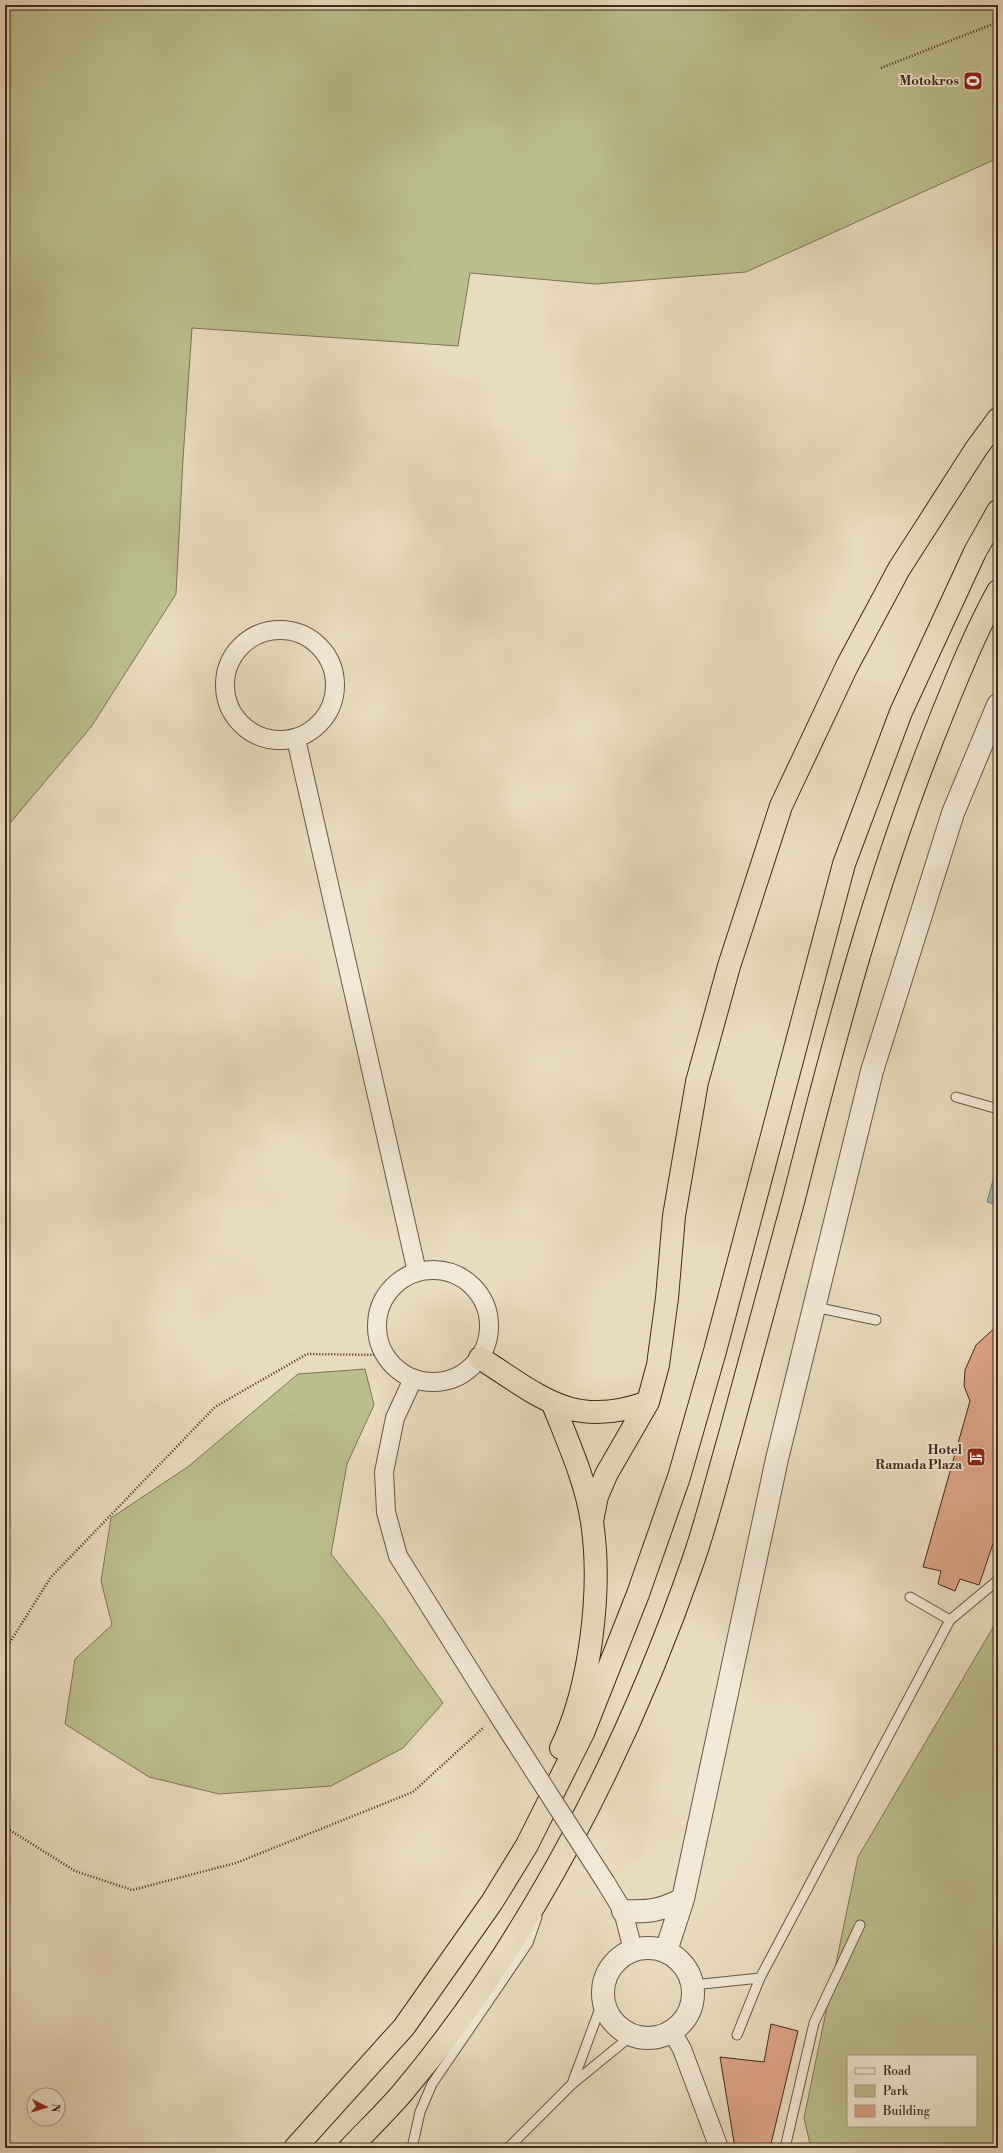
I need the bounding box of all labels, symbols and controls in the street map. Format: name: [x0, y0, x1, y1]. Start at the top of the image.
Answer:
sports icon: Motokros: [962, 70, 984, 92]
place label: Motokros: [899, 73, 959, 89]
place label: Hotel Ramada Plaza: [875, 1442, 963, 1473]
hotel icon: Hotel Ramada Plaza: [965, 1446, 987, 1468]
legend: [847, 2055, 977, 2127]
text: Road: [883, 2064, 911, 2079]
text: Park: [883, 2084, 909, 2099]
north arrow: [26, 2087, 66, 2127]
text: N: [48, 2103, 62, 2113]
text: Building: [882, 2104, 931, 2119]

